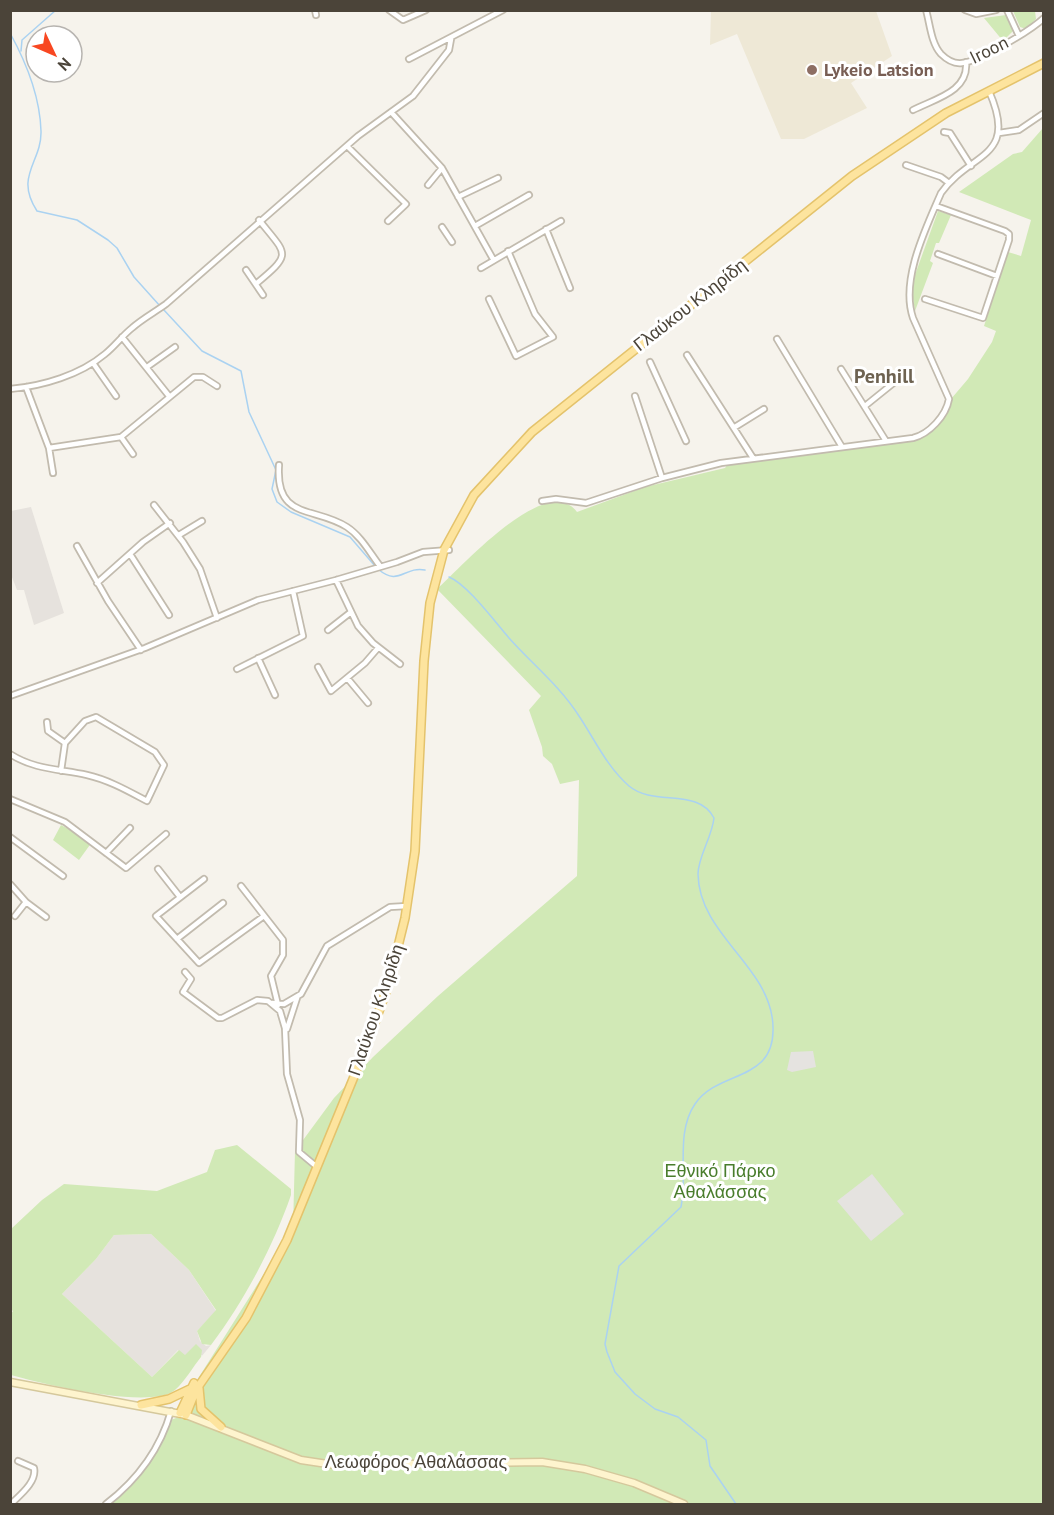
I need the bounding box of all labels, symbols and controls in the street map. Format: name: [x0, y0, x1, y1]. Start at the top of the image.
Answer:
north arrow: [24, 24, 84, 84]
street label: Iroon: [966, 30, 1012, 69]
text: N: [54, 54, 76, 75]
place label: Lykeio Latsion: [824, 58, 934, 81]
marker: Lykeio Latsion: [805, 63, 819, 77]
street label: Γλαύκου Κληρίδη: [628, 253, 751, 356]
district label: Penhill: [854, 363, 914, 389]
street label: Γλαύκου Κληρίδη: [342, 941, 409, 1079]
park label: Εθνικό Πάρκο Αθαλάσσας: [664, 1159, 776, 1203]
street label: Λεωφόρος Αθαλάσσας: [325, 1450, 508, 1473]

